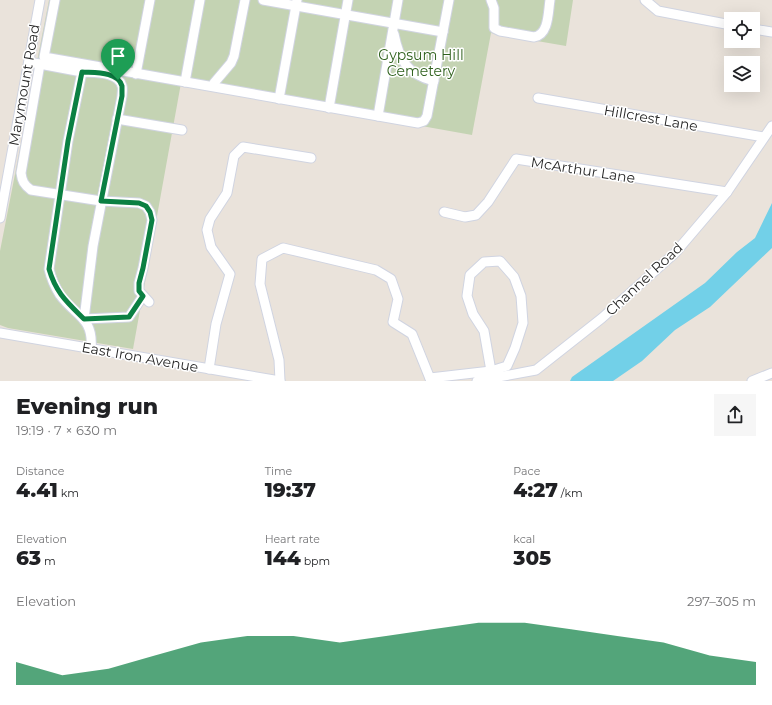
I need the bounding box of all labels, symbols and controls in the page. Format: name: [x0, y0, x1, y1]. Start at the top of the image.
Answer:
map controls: [724, 12, 760, 92]
button: locate: [724, 12, 760, 48]
street label: Marymount Road: [4, 23, 44, 147]
pin: [101, 39, 135, 80]
icon: arrive: [107, 45, 129, 67]
park label: Gypsum Hill Cemetery: [378, 46, 464, 80]
button: layers: [724, 56, 760, 92]
street label: Hillcrest Lane: [603, 101, 699, 135]
street label: McArthur Lane: [530, 153, 636, 187]
street label: Channel Road: [602, 239, 686, 319]
street label: East Iron Avenue: [80, 338, 200, 376]
text: Evening run: [16, 393, 158, 420]
button: share: [714, 394, 756, 436]
text: 19:19 · 7 × 630 m: [16, 422, 117, 438]
text: Distance: [16, 464, 64, 478]
text: Time: [265, 464, 292, 478]
text: Pace: [513, 464, 540, 478]
text: 4.41: [16, 478, 58, 502]
text: 19:37: [265, 478, 316, 502]
text: 4:27: [513, 478, 558, 502]
text: km: [58, 486, 79, 500]
text: /km: [558, 486, 583, 500]
text: Elevation: [16, 532, 67, 546]
text: Heart rate: [265, 532, 320, 546]
text: kcal: [513, 532, 535, 546]
text: 63: [16, 546, 41, 570]
text: 144: [265, 546, 301, 570]
text: 305: [513, 546, 551, 570]
text: m: [41, 554, 56, 568]
text: bpm: [301, 554, 330, 568]
text: Elevation: [16, 593, 76, 609]
text: 297–305 m: [687, 593, 756, 609]

